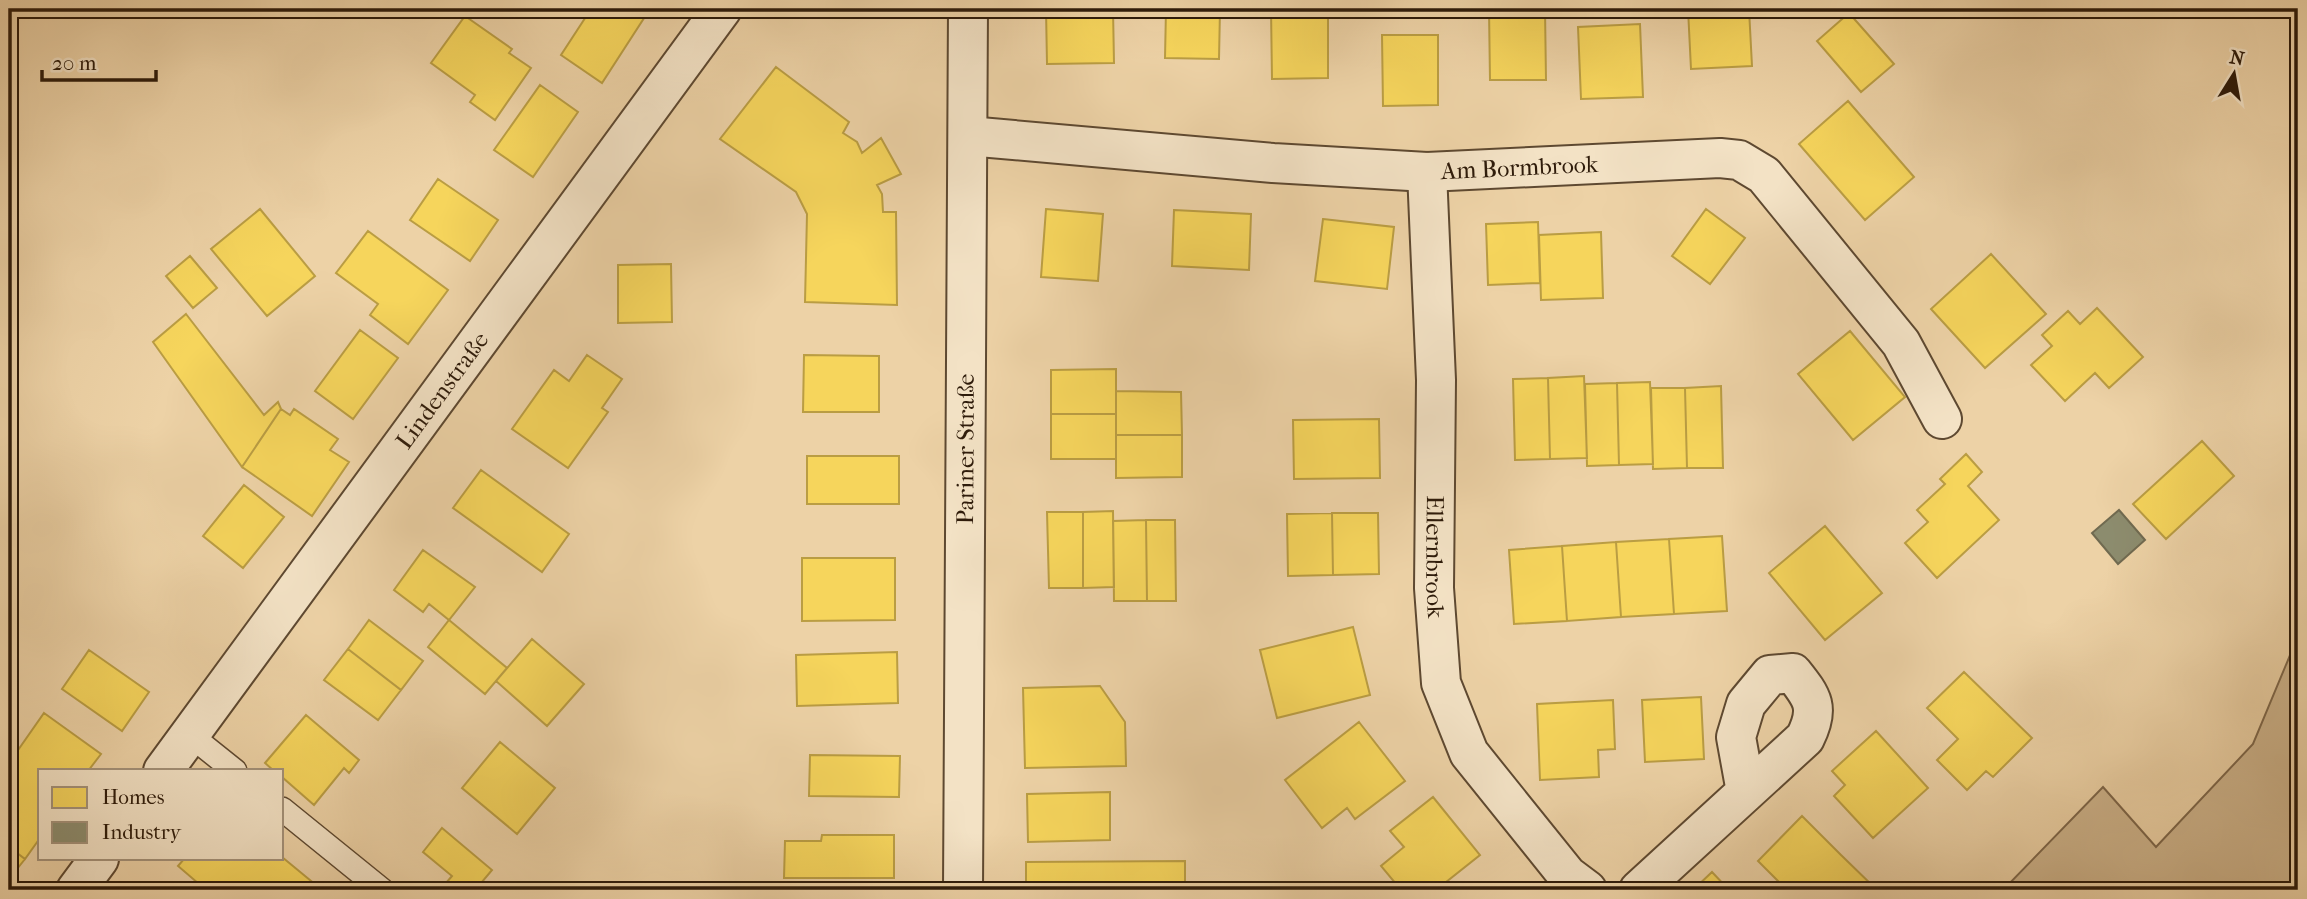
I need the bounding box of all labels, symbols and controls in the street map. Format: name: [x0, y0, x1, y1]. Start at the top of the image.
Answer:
scale bar: [42, 38, 156, 82]
north arrow: [2198, 38, 2268, 108]
text: N: [2228, 46, 2247, 71]
text: 20 m: [52, 51, 97, 75]
street label: Am Bormbrook: [1439, 150, 1599, 185]
street label: Lindenstraße: [390, 326, 494, 454]
street label: Pariner Straße: [951, 373, 980, 525]
street label: Ellernbrook: [1420, 495, 1450, 620]
legend: [38, 769, 284, 860]
text: Homes: [102, 785, 165, 809]
text: Industry: [102, 820, 182, 844]

